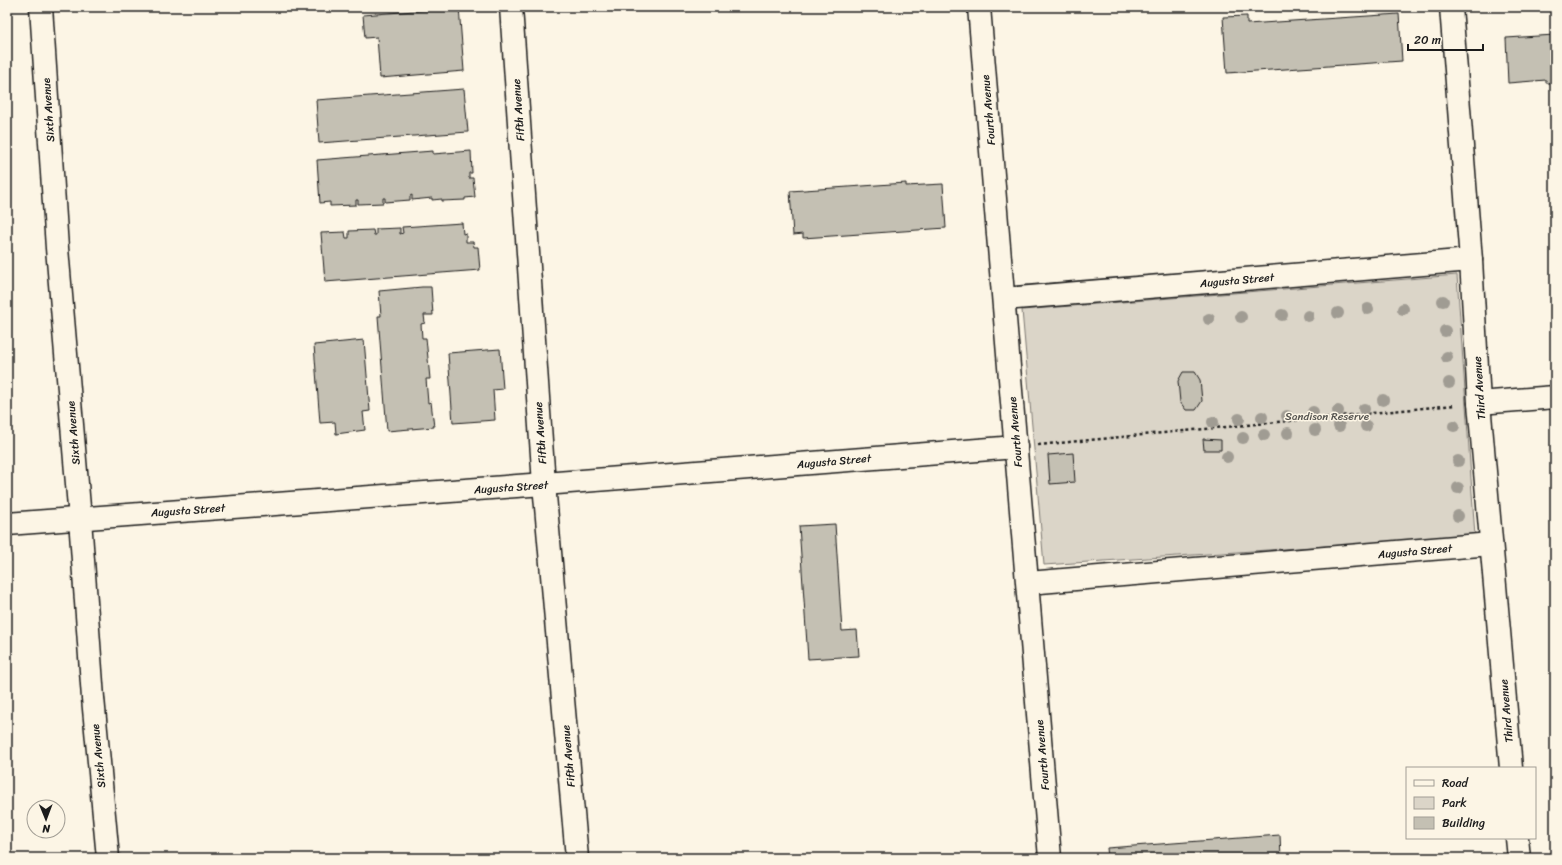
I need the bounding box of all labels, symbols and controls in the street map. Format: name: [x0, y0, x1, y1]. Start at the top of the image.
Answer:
scale bar: [1408, 26, 1483, 52]
text: 20 m: [1414, 29, 1441, 51]
street label: Fourth Avenue: [976, 73, 1001, 146]
street label: Sixth Avenue: [37, 77, 60, 143]
street label: Fifth Avenue: [507, 78, 530, 142]
street label: Augusta Street: [1198, 268, 1275, 293]
street label: Third Avenue: [1468, 355, 1491, 420]
street label: Fourth Avenue: [1003, 395, 1028, 468]
street label: Sixth Avenue: [61, 400, 86, 466]
street label: Fifth Avenue: [529, 401, 552, 465]
park label: Sandison Reserve: [1285, 407, 1370, 426]
street label: Augusta Street: [795, 449, 872, 474]
street label: Augusta Street: [472, 475, 549, 500]
street label: Augusta Street: [149, 498, 226, 523]
street label: Augusta Street: [1376, 539, 1453, 564]
street label: Third Avenue: [1494, 678, 1519, 743]
street label: Fourth Avenue: [1030, 718, 1055, 791]
street label: Sixth Avenue: [86, 722, 111, 789]
street label: Fifth Avenue: [556, 724, 581, 788]
legend: [1406, 767, 1536, 839]
text: Road: [1442, 772, 1469, 794]
text: Park: [1442, 792, 1467, 814]
north arrow: [26, 799, 66, 839]
text: Building: [1442, 812, 1485, 834]
text: N: [42, 819, 51, 838]

